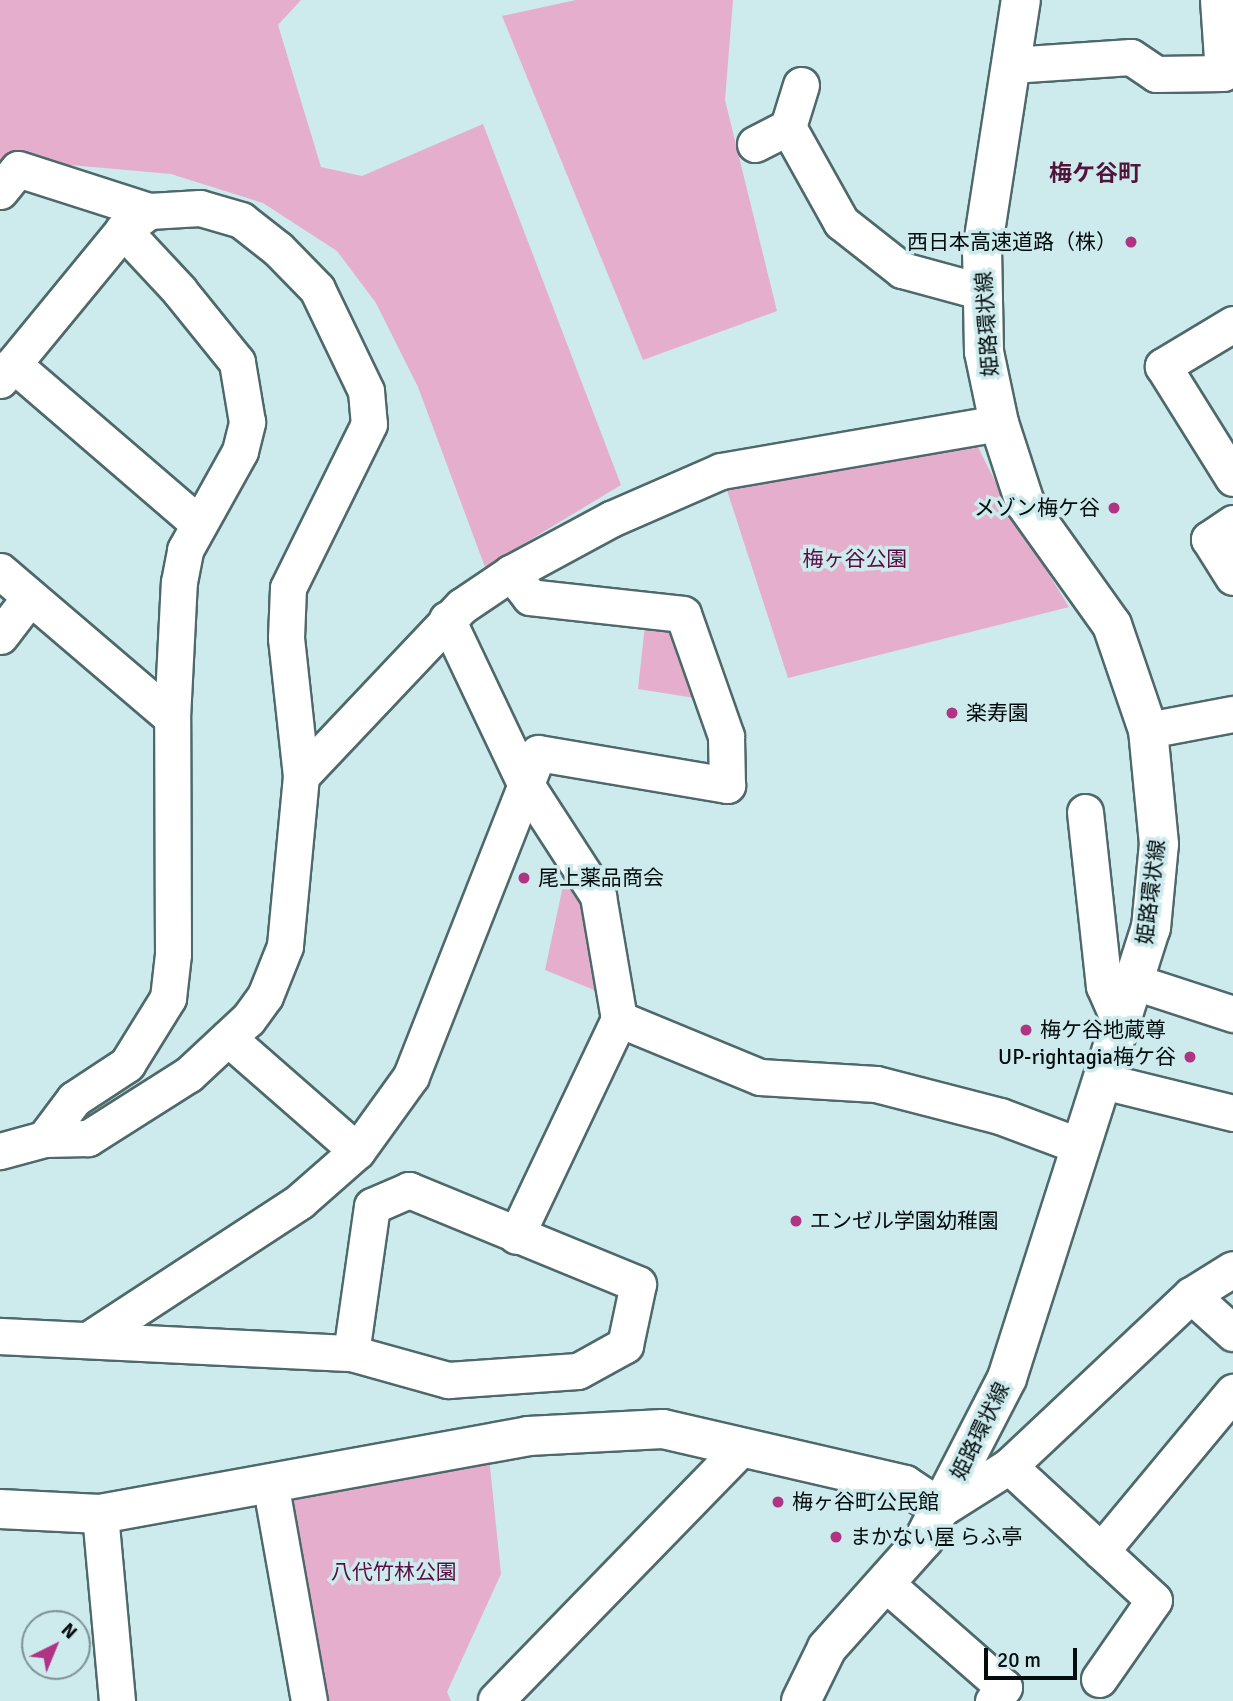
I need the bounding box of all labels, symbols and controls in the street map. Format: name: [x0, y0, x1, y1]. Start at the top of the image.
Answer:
district label: 梅ケ谷町: [1049, 160, 1141, 188]
place label: 西日本高速道路（株）: [907, 229, 1117, 255]
marker: 西日本高速道路（株）: [1123, 234, 1139, 250]
street label: 姫路環状線: [971, 271, 1003, 377]
place label: メゾン梅ケ谷: [974, 495, 1100, 521]
marker: メゾン梅ケ谷: [1106, 500, 1122, 516]
park label: 梅ヶ谷公園: [803, 546, 907, 572]
place label: 楽寿園: [966, 700, 1029, 726]
marker: 楽寿園: [944, 705, 960, 721]
street label: 姫路環状線: [1132, 838, 1170, 946]
place label: 尾上薬品商会: [538, 865, 664, 891]
marker: 尾上薬品商会: [516, 870, 532, 886]
place label: 梅ケ谷地蔵尊: [1040, 1017, 1166, 1043]
marker: 梅ケ谷地蔵尊: [1018, 1022, 1034, 1038]
place label: UP-rightagia梅ケ谷: [998, 1044, 1176, 1070]
marker: UP-rightagia梅ケ谷: [1182, 1049, 1198, 1065]
place label: エンゼル学園幼稚園: [810, 1208, 999, 1234]
marker: エンゼル学園幼稚園: [788, 1213, 804, 1229]
street label: 姫路環状線: [946, 1378, 1014, 1484]
place label: 梅ヶ谷町公民館: [792, 1489, 939, 1515]
marker: 梅ヶ谷町公民館: [770, 1494, 786, 1510]
place label: まかない屋 らふ亭: [850, 1524, 1023, 1550]
marker: まかない屋 らふ亭: [828, 1529, 844, 1545]
park label: 八代竹林公園: [331, 1559, 457, 1585]
north arrow: [21, 1610, 91, 1680]
text: N: [56, 1618, 82, 1644]
scale bar: [988, 1634, 1081, 1678]
text: 20 m: [997, 1647, 1041, 1673]

